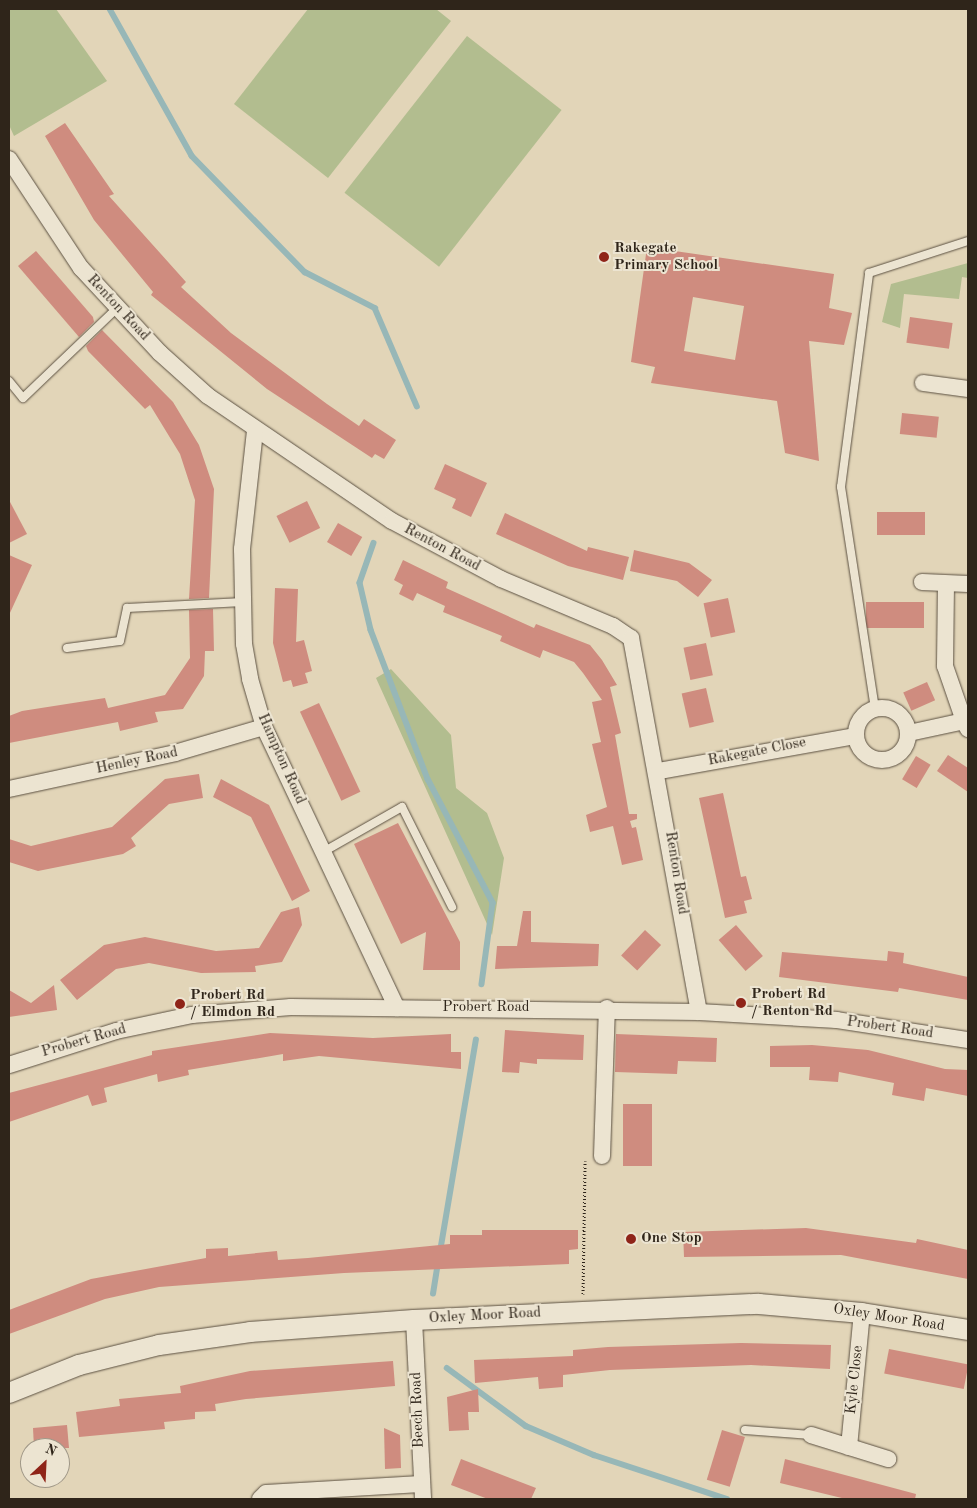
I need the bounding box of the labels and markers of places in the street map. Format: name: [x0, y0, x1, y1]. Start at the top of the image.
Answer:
place label: Rakegate Primary School: [614, 239, 718, 274]
marker: Rakegate Primary School: [598, 251, 610, 263]
place label: Probert Rd / Renton Rd: [751, 985, 833, 1020]
place label: Probert Rd / Elmdon Rd: [190, 986, 275, 1021]
marker: Probert Rd / Renton Rd: [735, 997, 747, 1009]
marker: Probert Rd / Elmdon Rd: [174, 998, 186, 1010]
place label: One Stop: [641, 1230, 702, 1248]
marker: One Stop: [625, 1233, 637, 1245]

